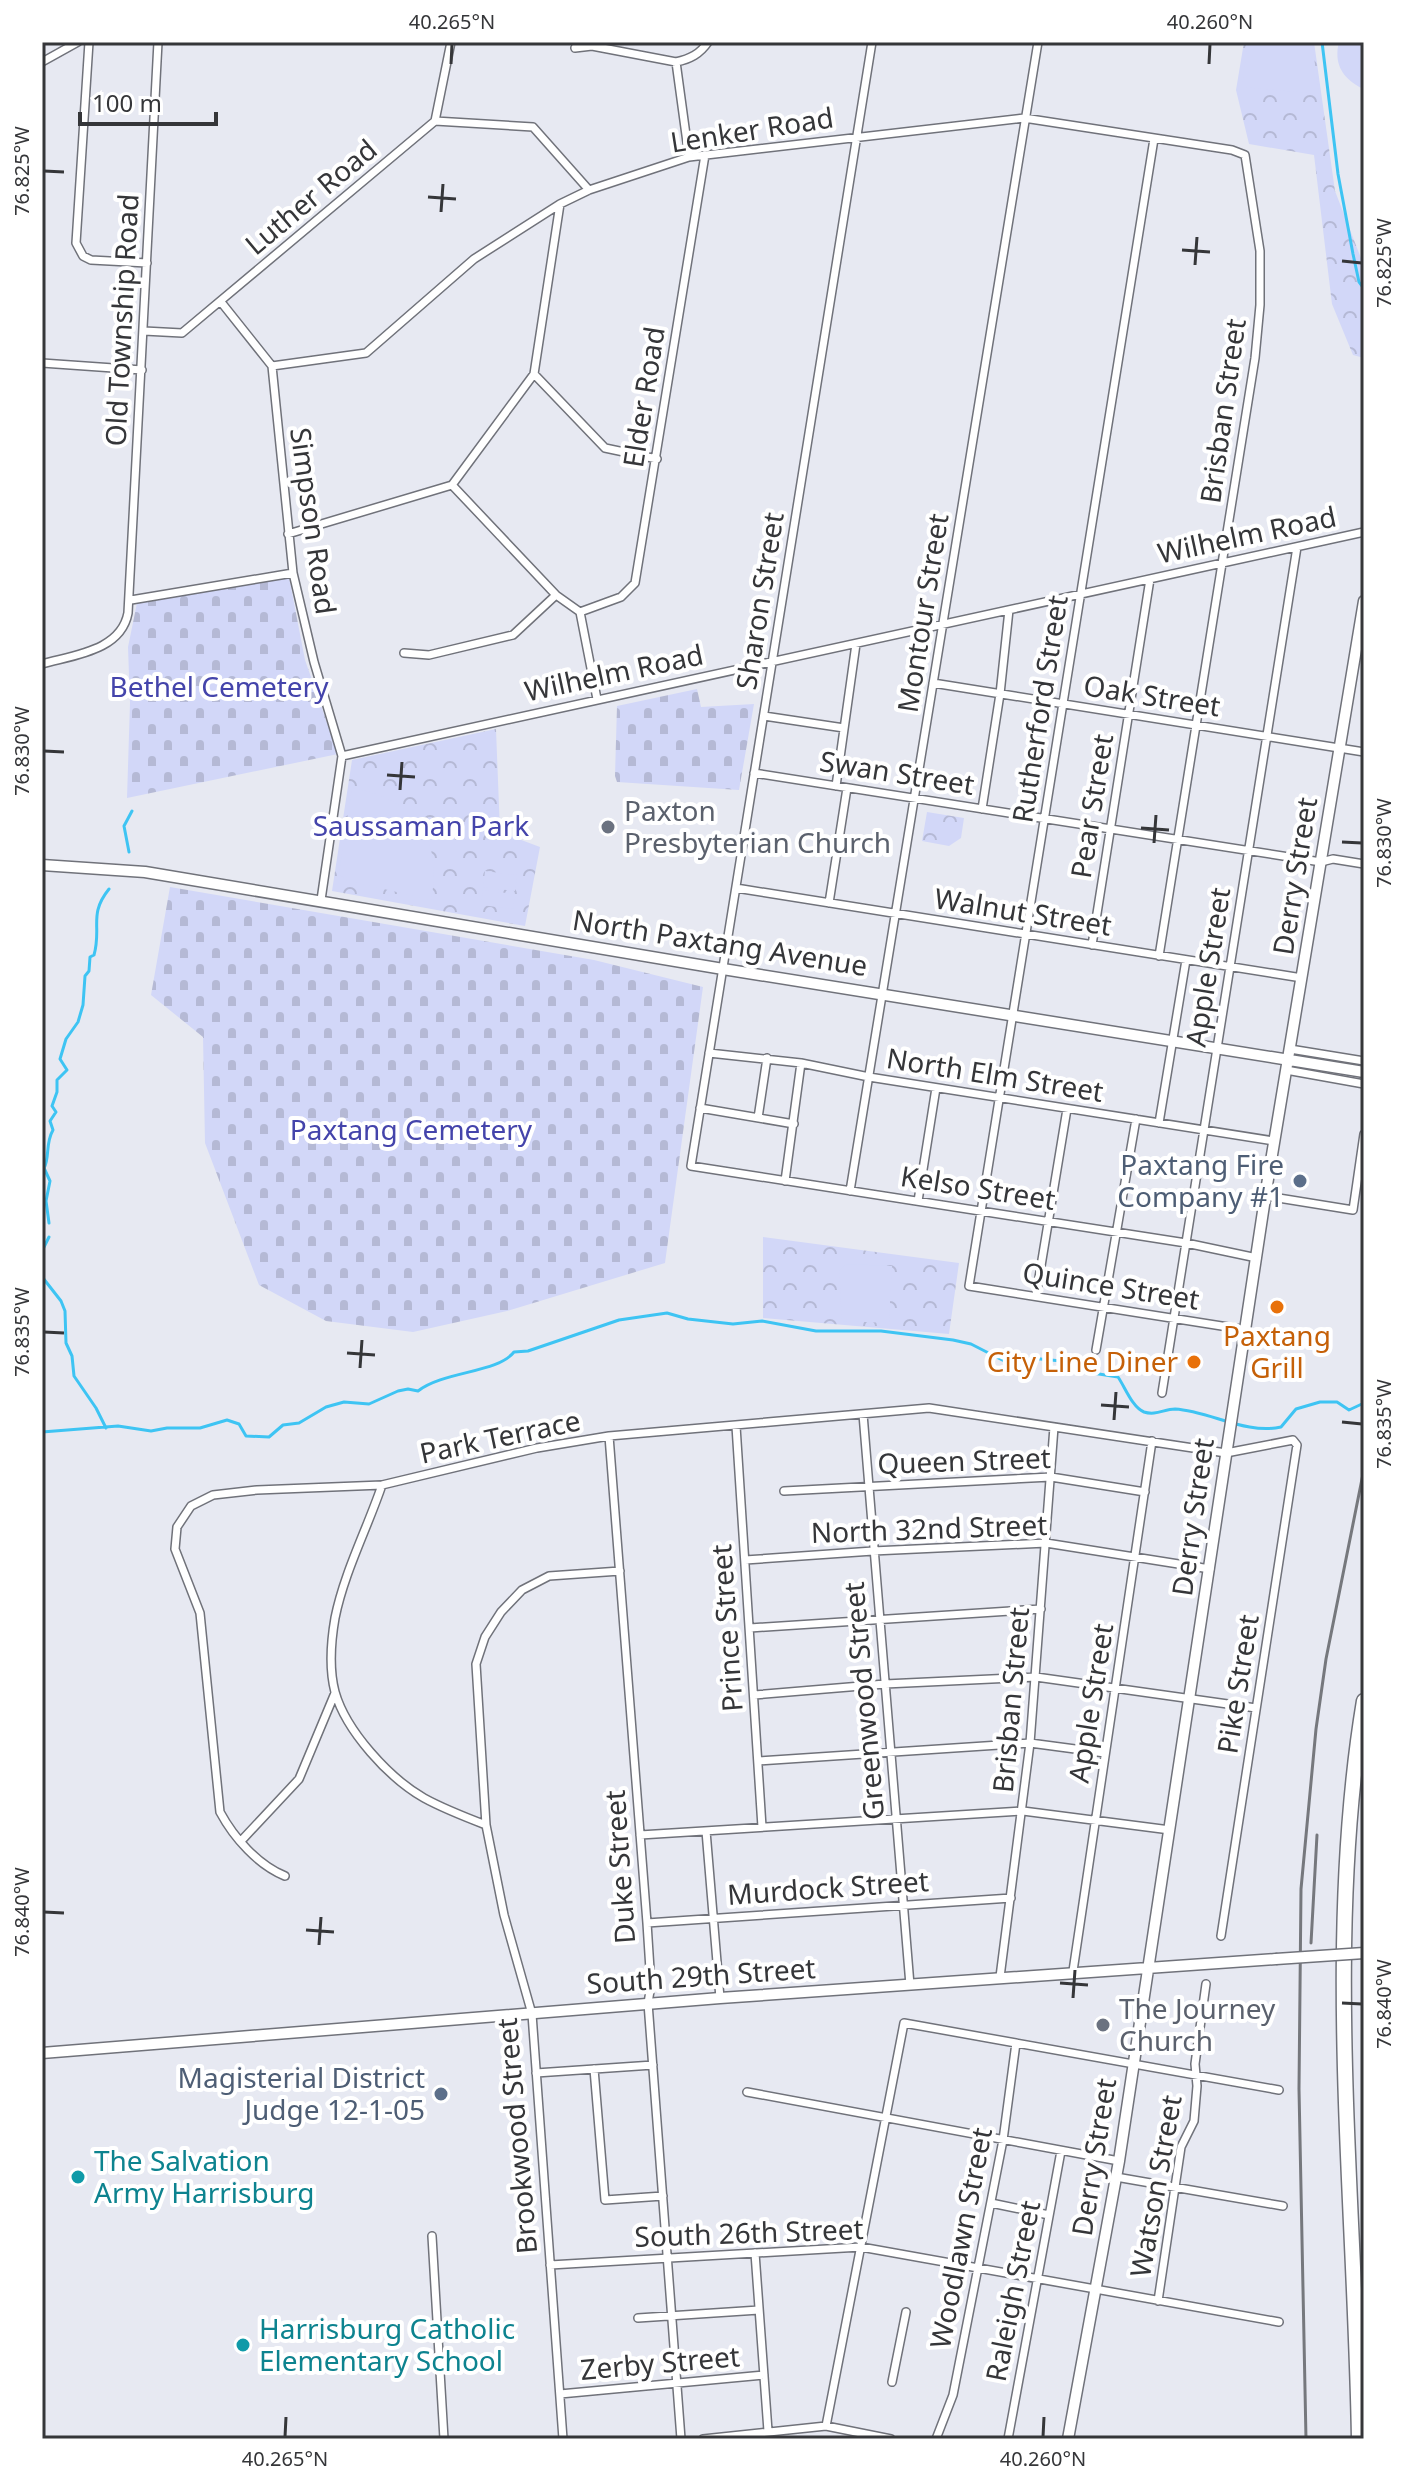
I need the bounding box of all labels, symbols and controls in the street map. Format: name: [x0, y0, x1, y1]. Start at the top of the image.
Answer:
text: 40.265°N: [409, 8, 495, 35]
text: 40.260°N: [1167, 8, 1253, 35]
scale bar: [80, 76, 216, 126]
text: 100 m: [92, 86, 162, 119]
street label: Lenker Road: [668, 97, 836, 161]
text: 76.825°W: [8, 126, 35, 216]
street label: Luther Road: [236, 130, 384, 263]
street label: Old Township Road: [95, 193, 147, 447]
text: 76.825°W: [1370, 218, 1397, 308]
street label: Brisban Street: [1190, 316, 1254, 506]
street label: Elder Road: [613, 324, 673, 470]
street label: Simpson Road: [282, 425, 346, 617]
street label: Wilhelm Road: [1154, 497, 1340, 571]
street label: Sharon Street: [726, 509, 792, 692]
street label: Montour Street: [888, 511, 957, 715]
street label: Rutherford Street: [1002, 592, 1076, 825]
street label: Wilhelm Road: [521, 635, 707, 709]
street label: Oak Street: [1081, 665, 1223, 725]
park label: Bethel Cemetery: [110, 667, 329, 705]
text: 76.830°W: [8, 706, 35, 796]
street label: Pear Street: [1061, 731, 1121, 881]
street label: Swan Street: [817, 741, 977, 803]
place label: Paxton Presbyterian Church: [624, 791, 891, 861]
street label: Derry Street: [1263, 794, 1325, 957]
text: 76.830°W: [1370, 798, 1397, 888]
park label: Saussaman Park: [313, 806, 529, 844]
marker: Paxton Presbyterian Church: [599, 818, 617, 836]
street label: Walnut Street: [932, 878, 1114, 944]
street label: Apple Street: [1176, 884, 1238, 1049]
street label: North Paxtang Avenue: [570, 900, 870, 984]
street label: North Elm Street: [884, 1038, 1106, 1110]
park label: Paxtang Cemetery: [290, 1110, 533, 1148]
place label: Paxtang Fire Company #1: [1117, 1145, 1284, 1215]
street label: Kelso Street: [898, 1156, 1058, 1218]
marker: Paxtang Fire Company #1: [1291, 1172, 1309, 1190]
street label: Quince Street: [1020, 1252, 1202, 1318]
text: 76.835°W: [8, 1287, 35, 1377]
marker: Paxtang Grill: [1268, 1298, 1286, 1316]
place label: Paxtang Grill: [1223, 1316, 1331, 1386]
place label: City Line Diner: [987, 1342, 1178, 1380]
marker: City Line Diner: [1185, 1353, 1203, 1371]
text: 76.835°W: [1370, 1379, 1397, 1469]
street label: Park Terrace: [416, 1400, 584, 1472]
street label: Derry Street: [1162, 1435, 1222, 1598]
street label: Queen Street: [877, 1438, 1051, 1482]
street label: North 32nd Street: [810, 1505, 1048, 1551]
street label: Prince Street: [701, 1543, 751, 1713]
street label: Greenwood Street: [834, 1580, 892, 1822]
street label: Brisban Street: [983, 1606, 1037, 1794]
street label: Pike Street: [1207, 1612, 1267, 1756]
street label: Apple Street: [1059, 1620, 1121, 1785]
street label: Duke Street: [595, 1789, 643, 1945]
street label: Murdock Street: [726, 1861, 930, 1913]
text: 76.840°W: [8, 1867, 35, 1957]
street label: South 29th Street: [585, 1948, 817, 2002]
text: 76.840°W: [1370, 1959, 1397, 2049]
place label: The Journey Church: [1119, 1989, 1276, 2059]
marker: The Journey Church: [1094, 2016, 1112, 2034]
street label: Brookwood Street: [487, 2017, 545, 2256]
place label: Magisterial District Judge 12-1-05: [178, 2058, 425, 2128]
street label: Derry Street: [1062, 2075, 1124, 2238]
marker: Magisterial District Judge 12-1-05: [432, 2085, 450, 2103]
street label: Watson Street: [1120, 2092, 1190, 2280]
street label: Woodlawn Street: [920, 2124, 1000, 2352]
place label: The Salvation Army Harrisburg: [94, 2141, 314, 2211]
marker: The Salvation Army Harrisburg: [69, 2168, 87, 2186]
street label: Raleigh Street: [976, 2197, 1048, 2384]
street label: South 26th Street: [634, 2209, 864, 2255]
place label: Harrisburg Catholic Elementary School: [259, 2309, 515, 2379]
marker: Harrisburg Catholic Elementary School: [234, 2336, 252, 2354]
street label: Zerby Street: [579, 2336, 741, 2388]
text: 40.265°N: [242, 2445, 328, 2472]
text: 40.260°N: [1000, 2445, 1086, 2472]

